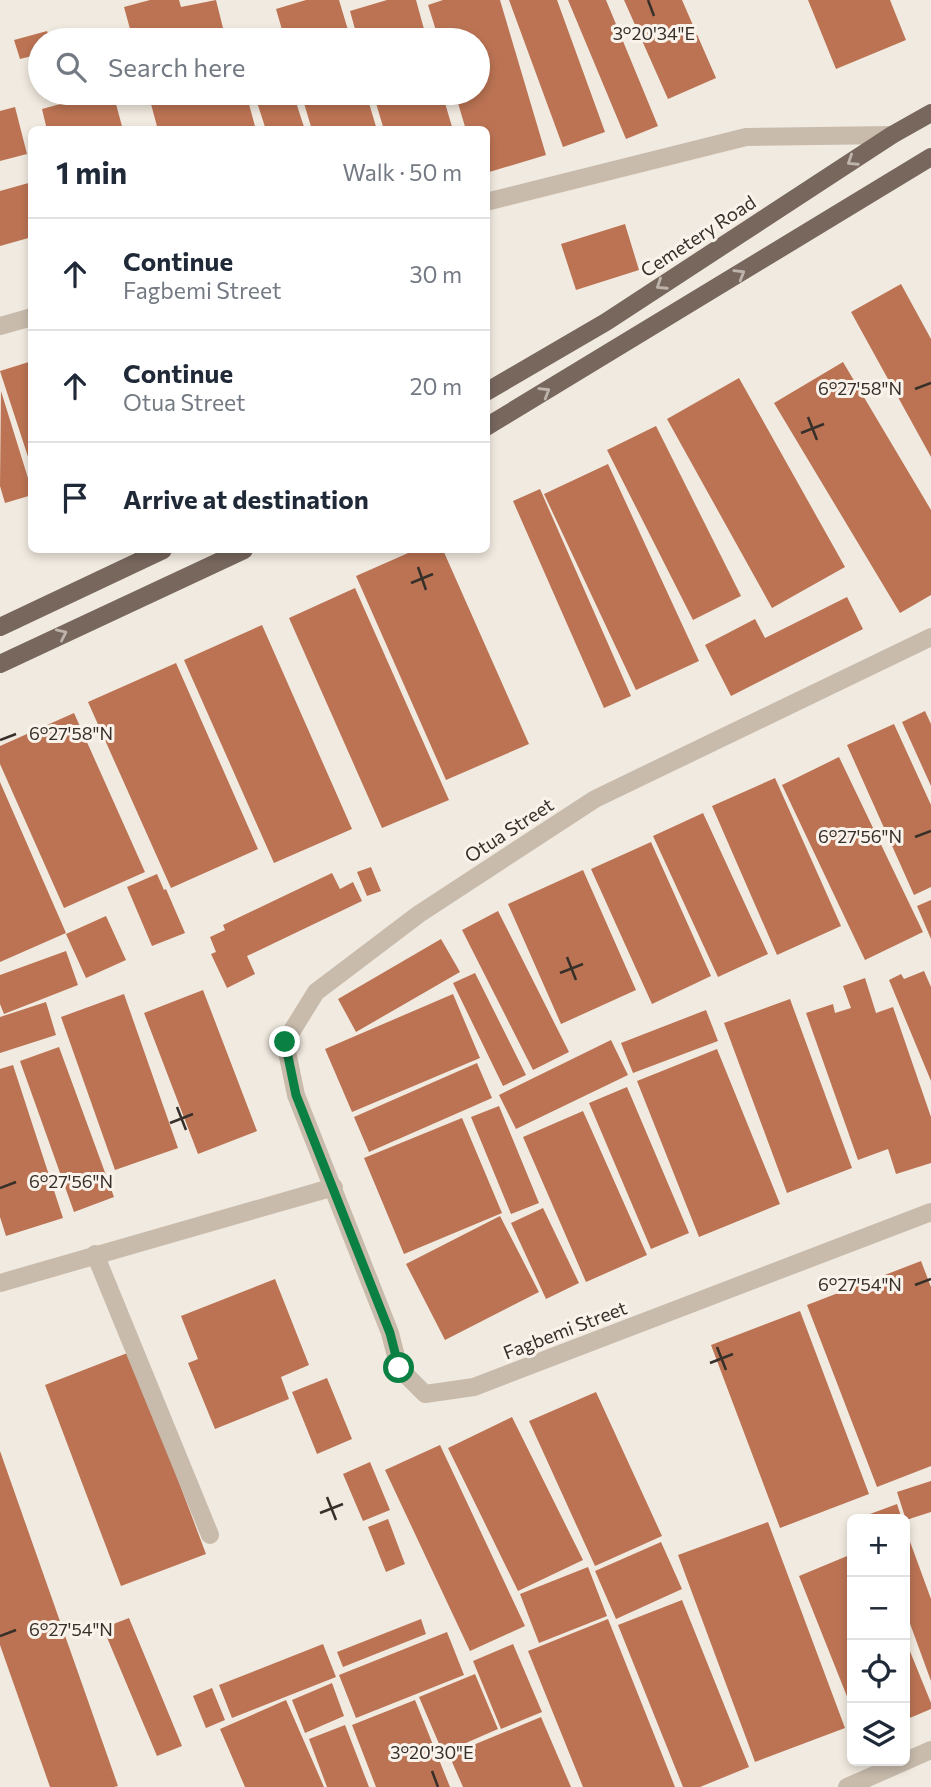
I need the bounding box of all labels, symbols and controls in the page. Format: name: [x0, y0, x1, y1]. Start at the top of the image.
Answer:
text: 3°20'34"E: [613, 22, 695, 44]
search box: [28, 28, 490, 105]
icon: search: [52, 48, 90, 86]
text: Search here: [108, 51, 246, 82]
text: 1 min: [56, 153, 127, 190]
one-way arrow: [846, 153, 859, 166]
text: Walk · 50 m: [342, 158, 462, 186]
street label: Cemetery Road: [636, 190, 760, 281]
text: Continue: [123, 245, 233, 276]
icon: ahead: [56, 255, 94, 293]
text: 30 m: [409, 260, 462, 288]
one-way arrow: [732, 270, 745, 283]
text: Fagbemi Street: [123, 276, 281, 304]
one-way arrow: [656, 277, 669, 290]
text: Continue: [123, 357, 233, 388]
icon: ahead: [56, 367, 94, 405]
text: 20 m: [410, 372, 462, 400]
text: 6°27'58"N: [818, 377, 902, 399]
one-way arrow: [537, 387, 550, 400]
text: Otua Street: [123, 388, 246, 416]
icon: arrive: [56, 479, 94, 517]
text: Arrive at destination: [123, 483, 369, 514]
one-way arrow: [55, 629, 67, 643]
text: 6°27'58"N: [29, 722, 113, 744]
street label: Otua Street: [460, 792, 558, 867]
text: 6°27'56"N: [818, 825, 902, 847]
route end: [269, 1026, 300, 1057]
text: 6°27'56"N: [29, 1170, 113, 1192]
text: 6°27'54"N: [818, 1273, 902, 1295]
street label: Fagbemi Street: [500, 1295, 630, 1364]
route start: [383, 1352, 414, 1383]
map controls: [847, 1514, 910, 1766]
button: +: [847, 1514, 910, 1577]
button: −: [847, 1577, 910, 1640]
text: 6°27'54"N: [29, 1618, 113, 1640]
button: locate: [847, 1640, 910, 1703]
button: layers: [847, 1703, 910, 1766]
text: 3°20'30"E: [390, 1741, 474, 1763]

